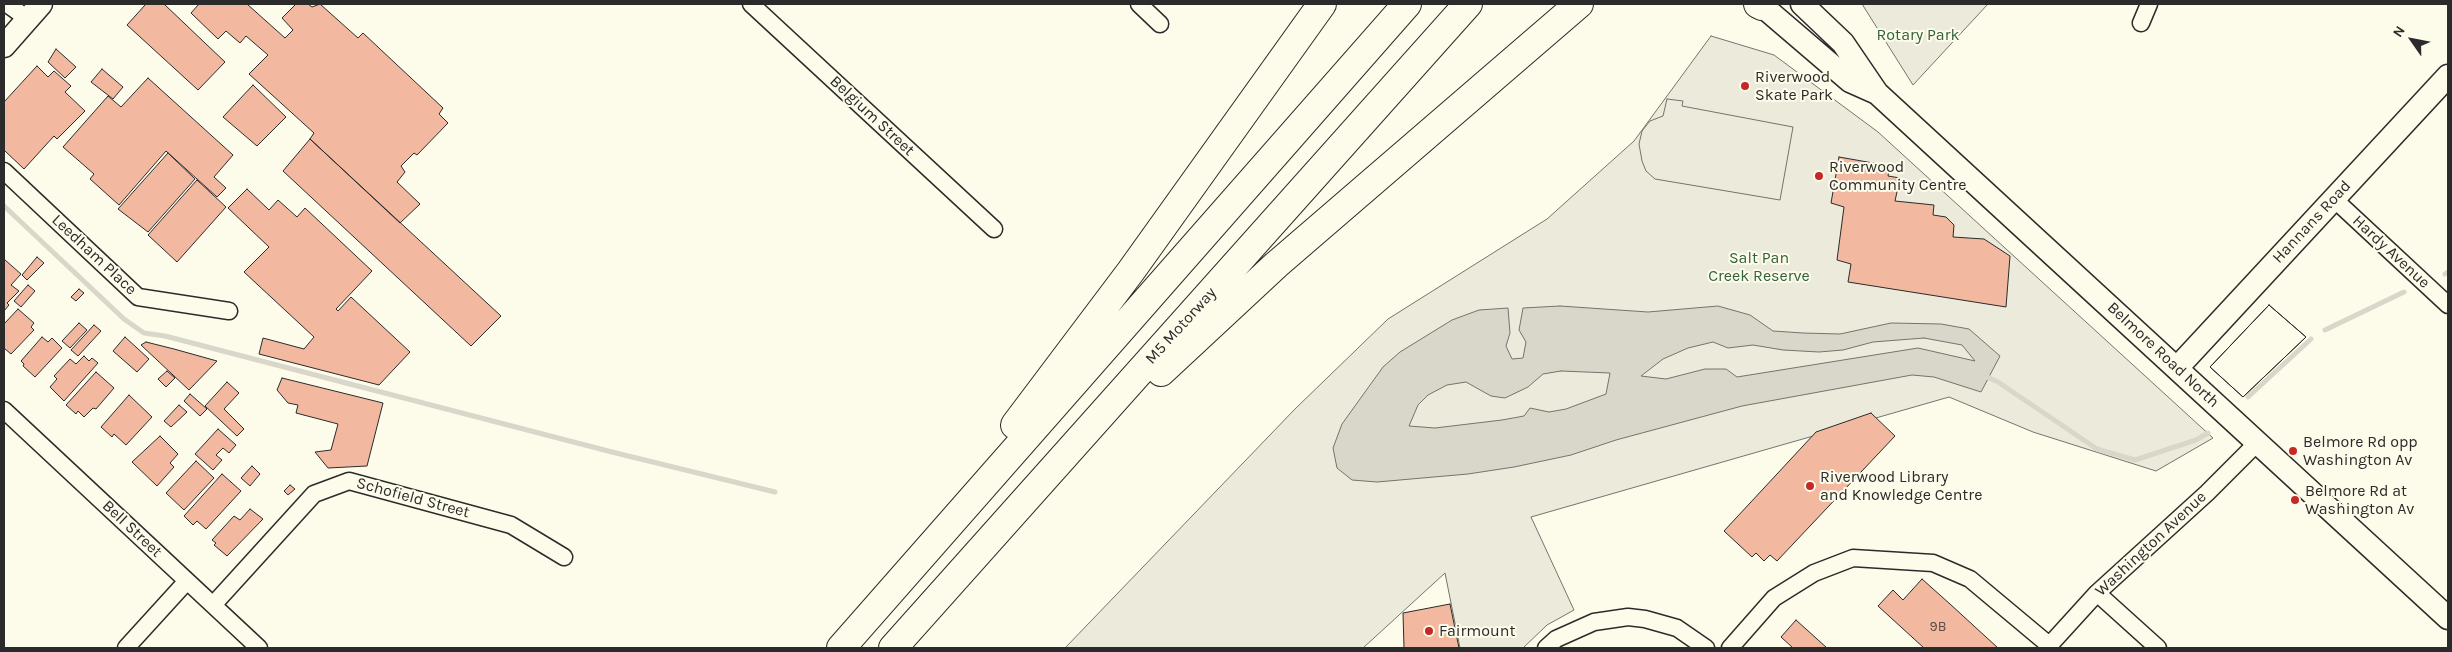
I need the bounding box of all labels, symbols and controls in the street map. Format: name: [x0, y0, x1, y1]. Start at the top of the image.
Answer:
north arrow: [2387, 15, 2437, 65]
text: N: [2389, 23, 2409, 40]
park label: Rotary Park: [1877, 25, 1959, 45]
place label: Riverwood Skate Park: [1755, 67, 1833, 105]
street label: Belgium Street: [826, 72, 918, 160]
marker: Riverwood Skate Park: [1739, 80, 1751, 92]
place label: Riverwood Community Centre: [1829, 157, 1967, 195]
marker: Riverwood Community Centre: [1813, 170, 1825, 182]
street label: Hannans Road: [2269, 177, 2355, 267]
street label: Leedham Place: [48, 211, 140, 299]
street label: Hardy Avenue: [2348, 211, 2434, 293]
park label: Salt Pan Creek Reserve: [1708, 248, 1810, 286]
street label: M5 Motorway: [1141, 284, 1221, 368]
street label: Belmore Road North: [2103, 298, 2223, 412]
place label: Belmore Rd opp Washington Av: [2303, 432, 2418, 470]
marker: Belmore Rd opp Washington Av: [2287, 445, 2299, 457]
place label: Riverwood Library and Knowledge Centre: [1820, 467, 1982, 505]
street label: Schofield Street: [354, 474, 472, 522]
marker: Riverwood Library and Knowledge Centre: [1804, 480, 1816, 492]
place label: Belmore Rd at Washington Av: [2305, 481, 2414, 519]
street label: Washington Avenue: [2091, 488, 2211, 600]
marker: Belmore Rd at Washington Av: [2289, 494, 2301, 506]
street label: Bell Street: [98, 496, 166, 562]
house number: 9B: [1930, 619, 1946, 635]
place label: Fairmount: [1439, 621, 1515, 641]
marker: Fairmount: [1423, 625, 1435, 637]

